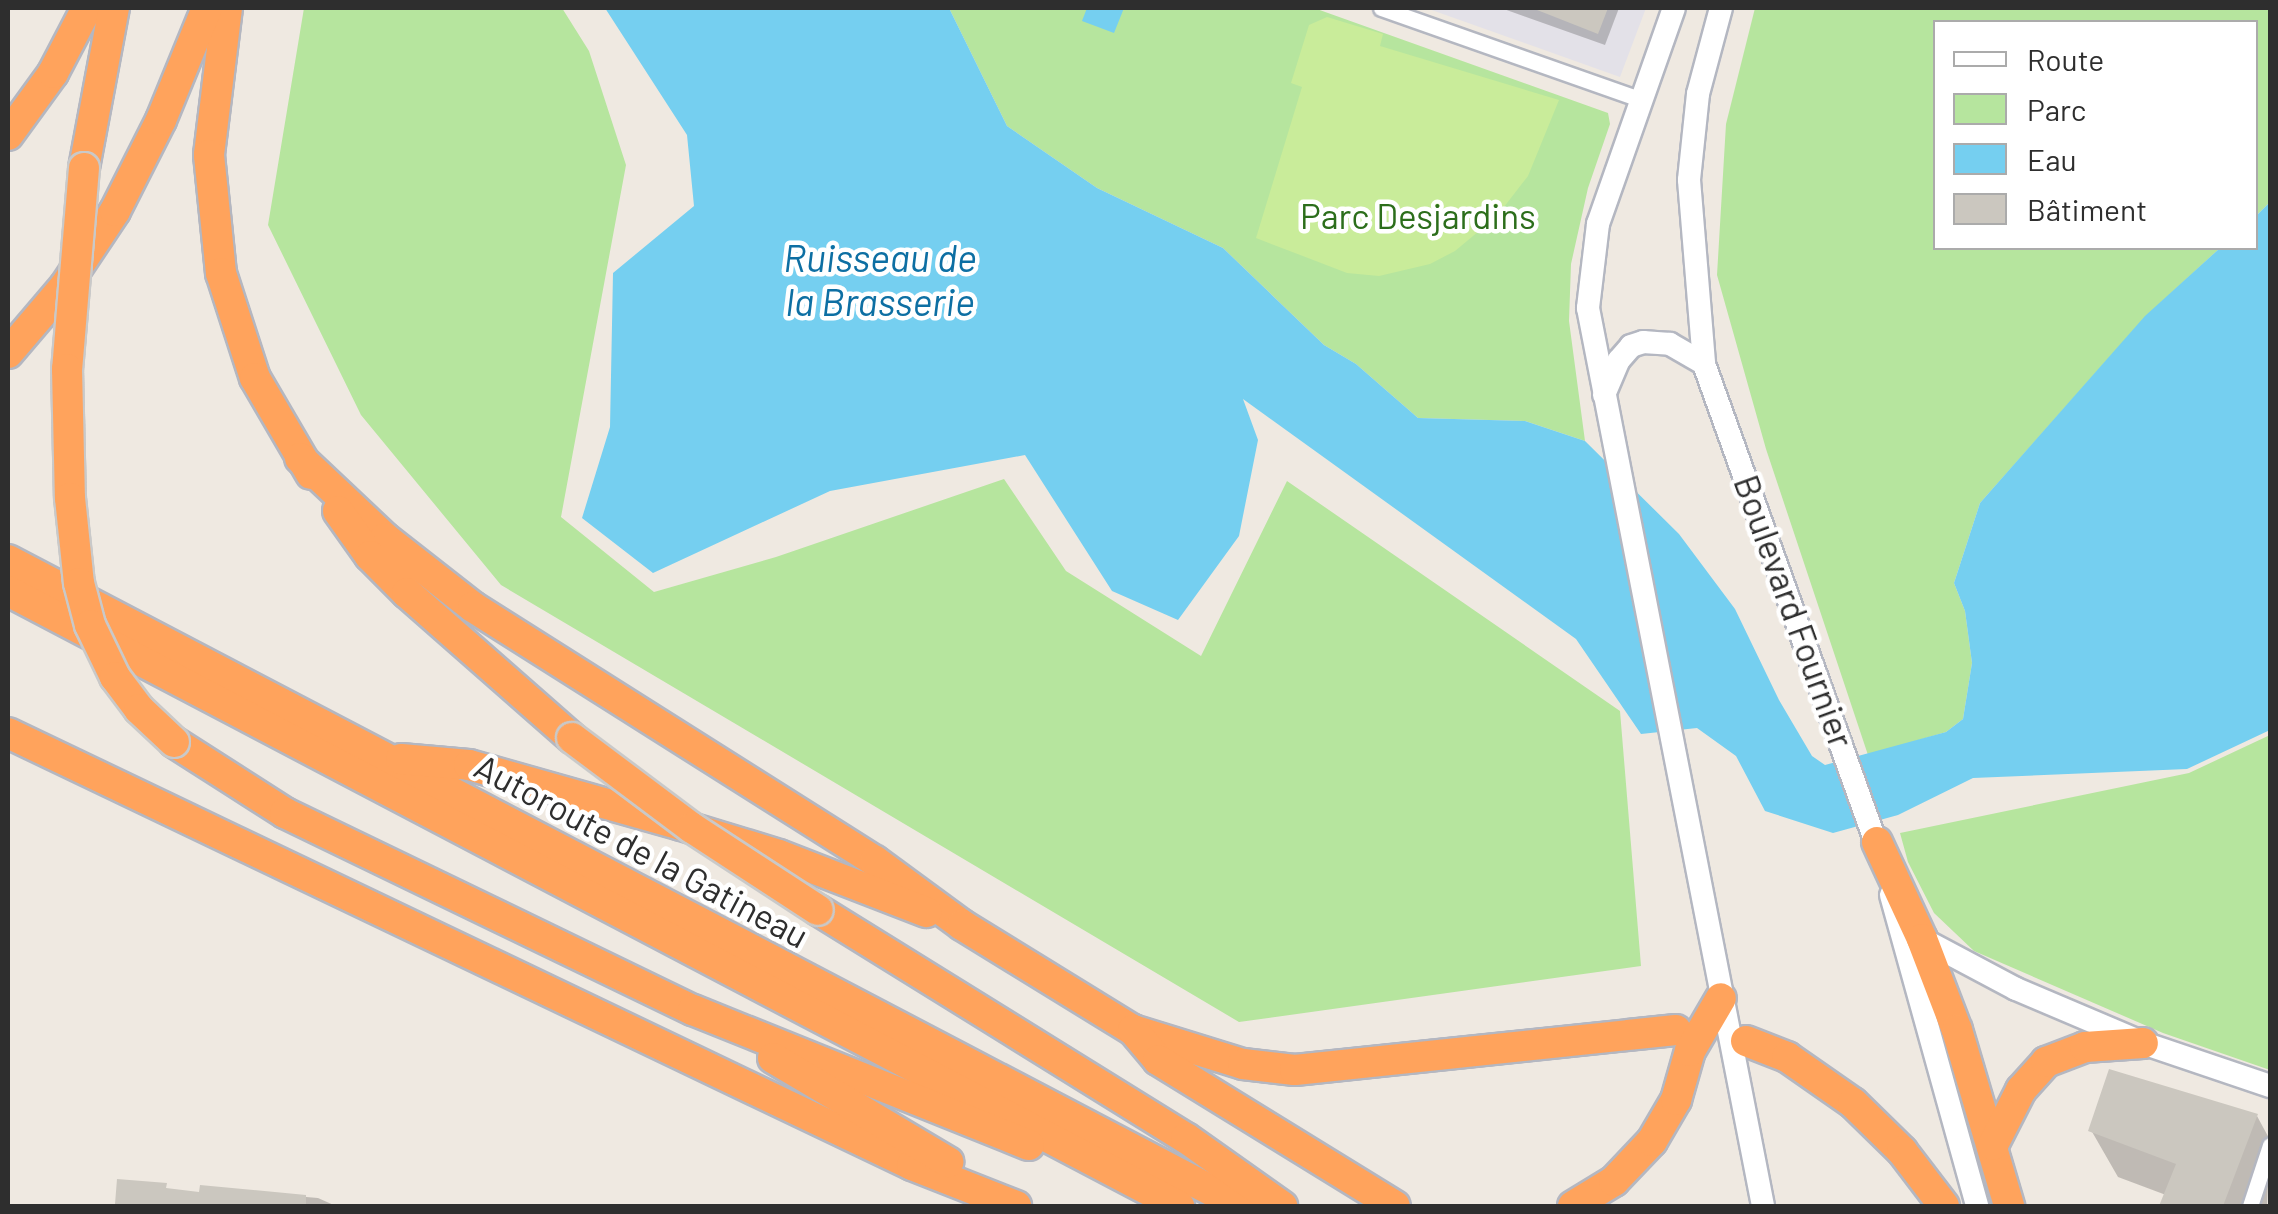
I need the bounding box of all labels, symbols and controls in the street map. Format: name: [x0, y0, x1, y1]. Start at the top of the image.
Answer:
legend: [1933, 20, 2258, 250]
text: Route: [2027, 41, 2104, 77]
text: Parc: [2027, 91, 2086, 127]
text: Eau: [2027, 141, 2077, 177]
text: Bâtiment: [2027, 191, 2147, 227]
park label: Parc Desjardins: [1300, 194, 1536, 236]
water label: Ruisseau de la Brasserie: [783, 235, 977, 324]
street label: Boulevard Fournier: [1726, 469, 1864, 753]
street label: Autoroute de la Gatineau: [468, 744, 816, 956]

